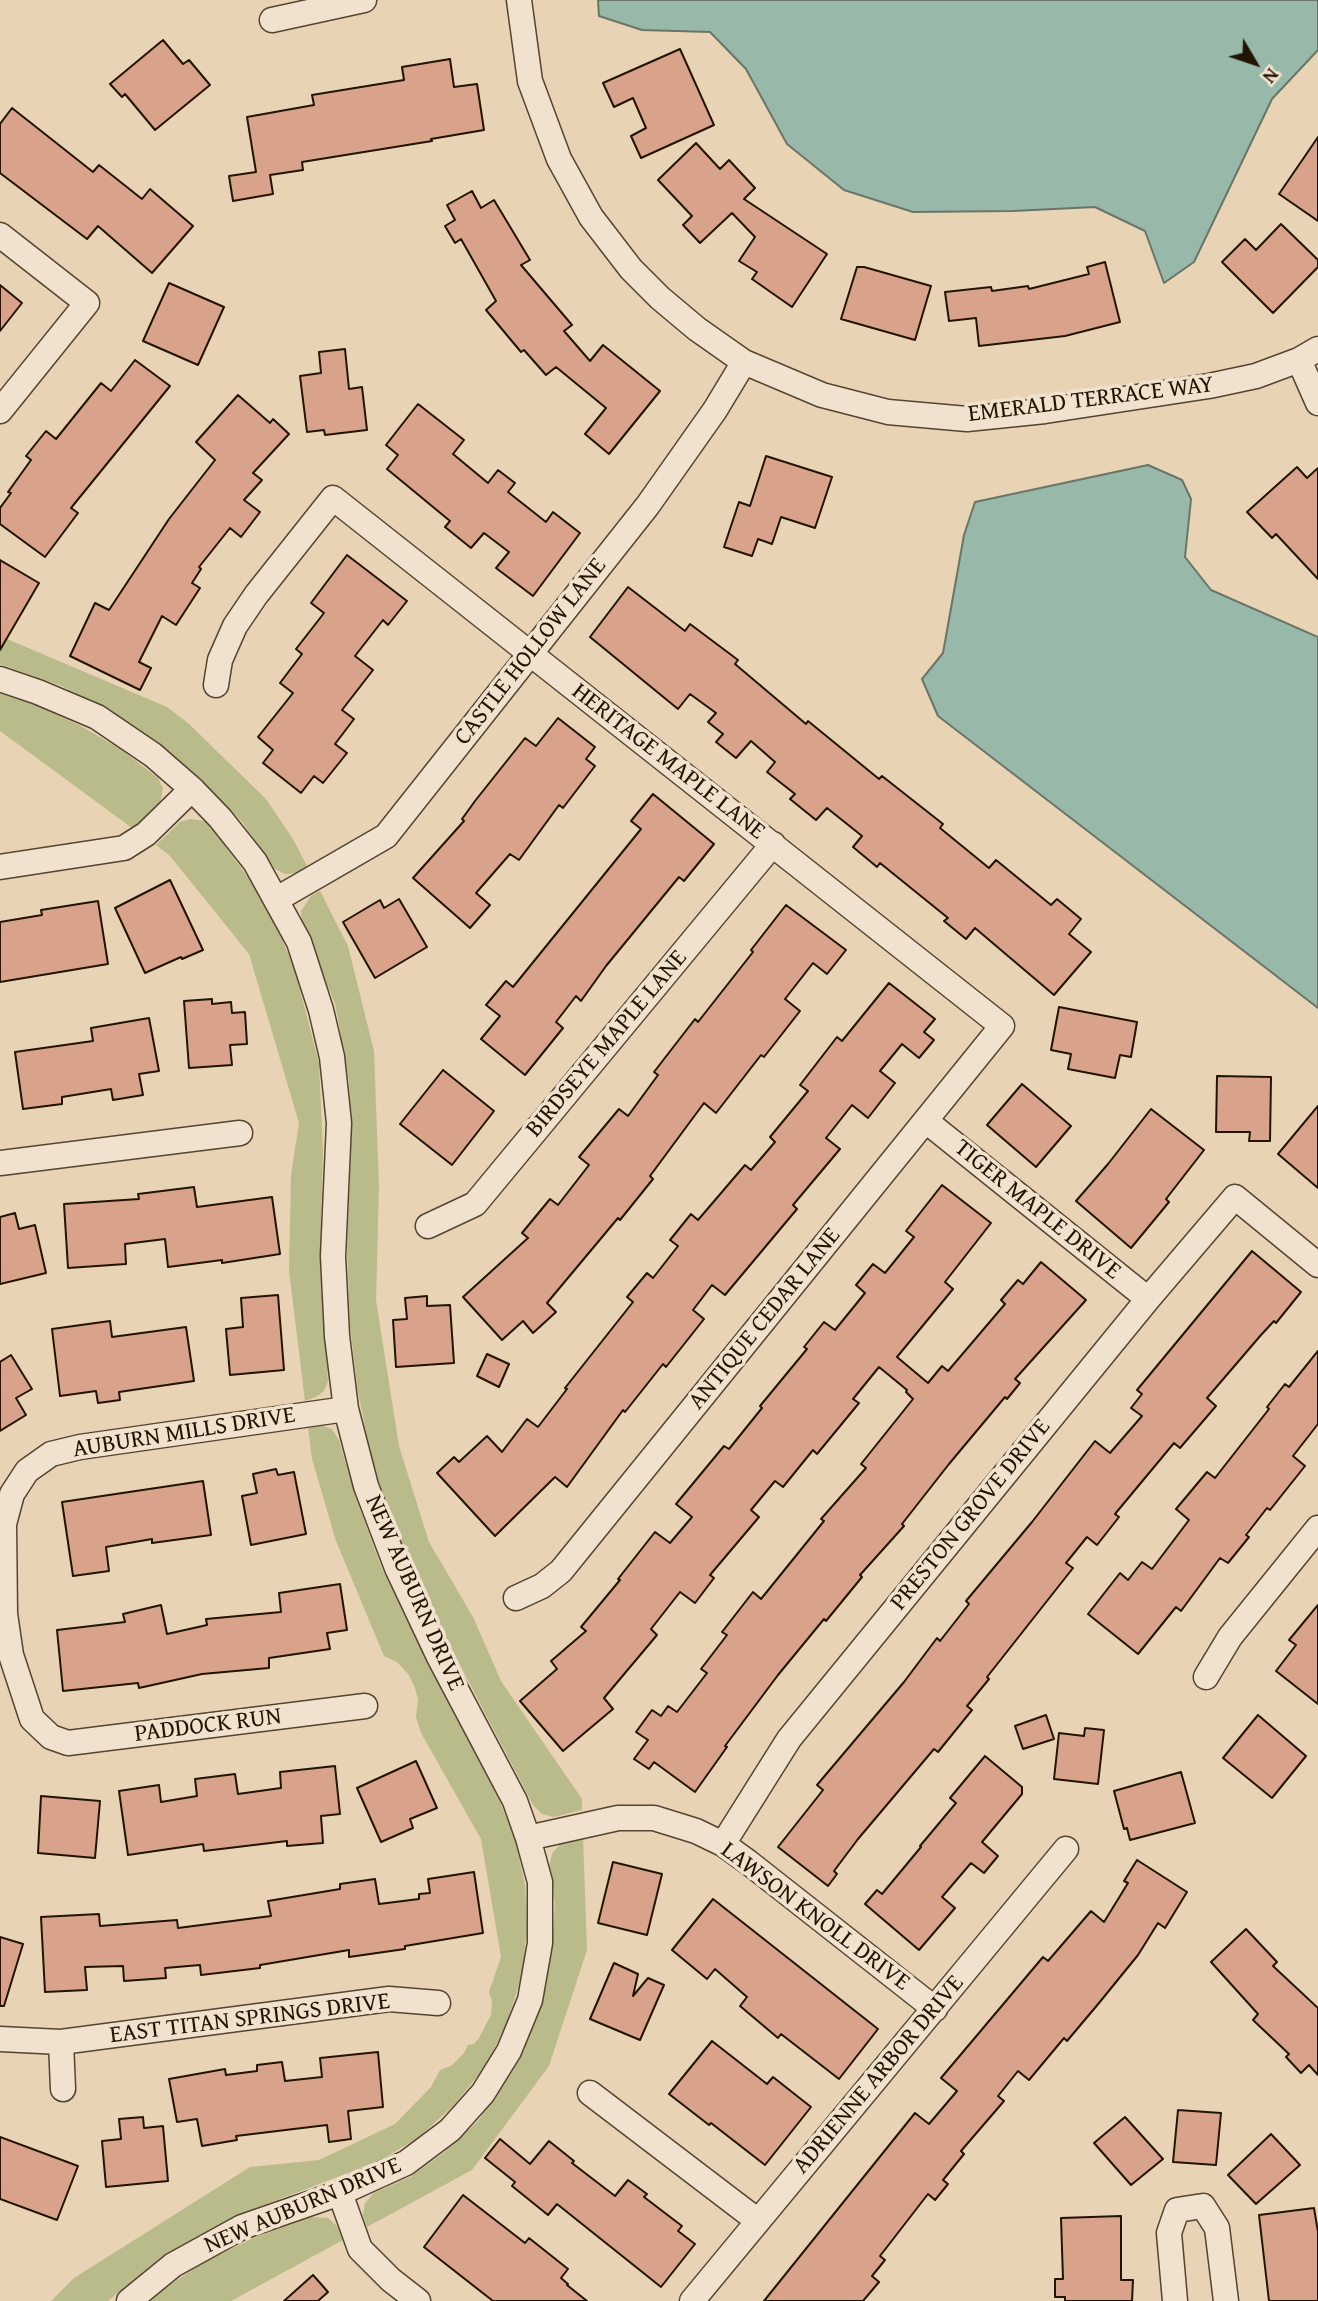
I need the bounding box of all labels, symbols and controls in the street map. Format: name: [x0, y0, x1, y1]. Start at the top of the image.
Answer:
north arrow: [1220, 28, 1290, 98]
text: N: [1256, 62, 1286, 90]
street label: EMERALD TERRACE WAY: [967, 371, 1215, 429]
street label: CASTLE HOLLOW LANE: [449, 553, 613, 751]
street label: HERITAGE MAPLE LANE: [566, 678, 770, 846]
street label: BIRDSEYE MAPLE LANE: [520, 945, 694, 1143]
street label: TIGER MAPLE DRIVE: [948, 1134, 1126, 1286]
street label: ANTIQUE CEDAR LANE: [683, 1222, 847, 1416]
street label: AUBURN MILLS DRIVE: [71, 1401, 297, 1465]
street label: PRESTON GROVE DRIVE: [885, 1413, 1057, 1617]
street label: NEW AUBURN DRIVE: [358, 1491, 470, 1695]
street label: PADDOCK RUN: [133, 1703, 283, 1749]
street label: LAWSON KNOLL DRIVE: [715, 1837, 915, 1997]
street label: ADRIENNE ARBOR DRIVE: [787, 1970, 971, 2180]
street label: EAST TITAN SPRINGS DRIVE: [108, 1988, 392, 2050]
street label: NEW AUBURN DRIVE: [200, 2152, 406, 2260]

